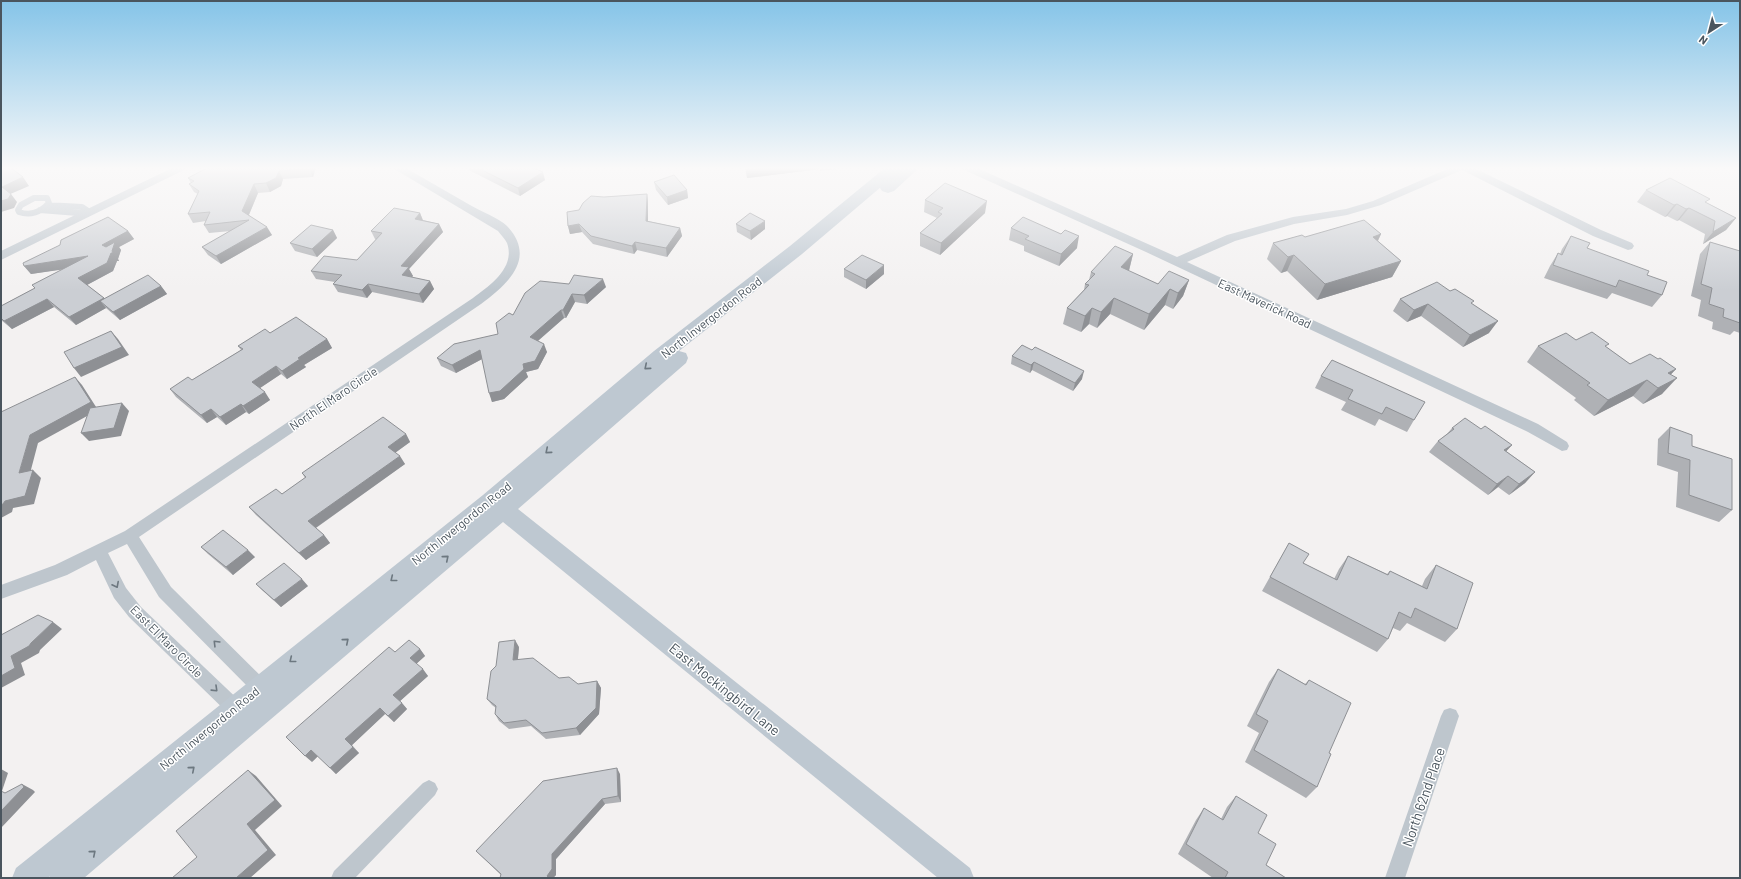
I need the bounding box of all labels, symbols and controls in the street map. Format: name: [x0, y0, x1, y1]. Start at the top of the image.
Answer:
north arrow: [1689, 12, 1729, 52]
text: N: [1696, 33, 1710, 48]
street label: North Invergordon Road: [658, 273, 764, 361]
street label: East Maverick Road: [1216, 275, 1314, 331]
street label: North El Maro Circle: [286, 363, 380, 433]
one-way arrow: [644, 363, 651, 370]
one-way arrow: [545, 447, 552, 454]
street label: North Invergordon Road: [408, 479, 514, 567]
one-way arrow: [441, 556, 449, 563]
one-way arrow: [391, 574, 398, 581]
one-way arrow: [112, 581, 119, 589]
street label: East El Maro Circle: [128, 602, 206, 680]
one-way arrow: [341, 639, 349, 646]
street label: East Mockingbird Lane: [666, 639, 784, 739]
one-way arrow: [214, 640, 221, 648]
one-way arrow: [290, 656, 297, 663]
street label: North Invergordon Road: [156, 684, 262, 772]
one-way arrow: [210, 684, 218, 692]
street label: North 62nd Place: [1398, 745, 1448, 849]
one-way arrow: [187, 766, 195, 774]
one-way arrow: [88, 851, 96, 858]

